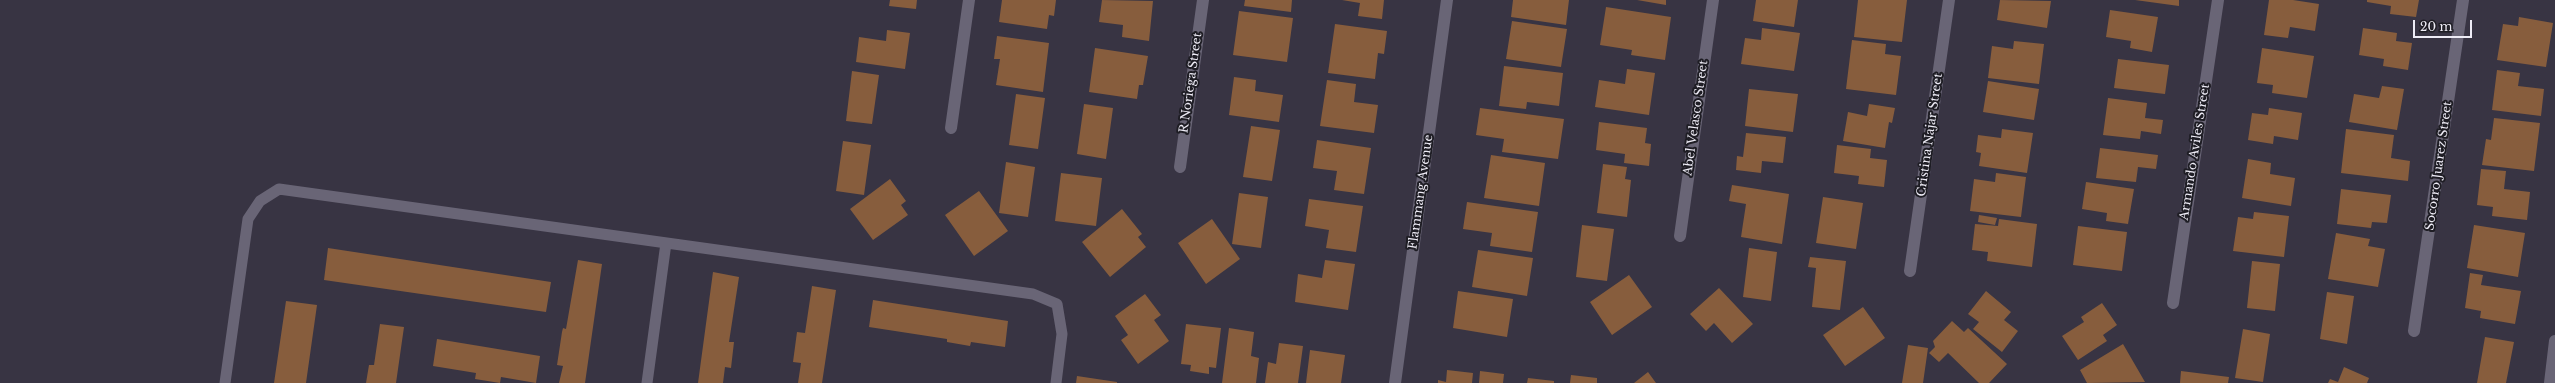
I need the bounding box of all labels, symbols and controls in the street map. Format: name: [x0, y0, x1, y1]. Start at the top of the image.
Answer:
scale bar: [2415, 12, 2474, 38]
text: 20 m: [2420, 19, 2452, 34]
street label: R Noriega Street: [1177, 32, 1205, 134]
street label: Abel Velasco Street: [1681, 59, 1711, 177]
street label: Cristina Najar Street: [1914, 72, 1946, 198]
street label: Armando Aviles Street: [2177, 83, 2213, 221]
street label: Socorro Juarez Street: [2423, 100, 2455, 232]
street label: Flammang Avenue: [1406, 134, 1436, 250]

